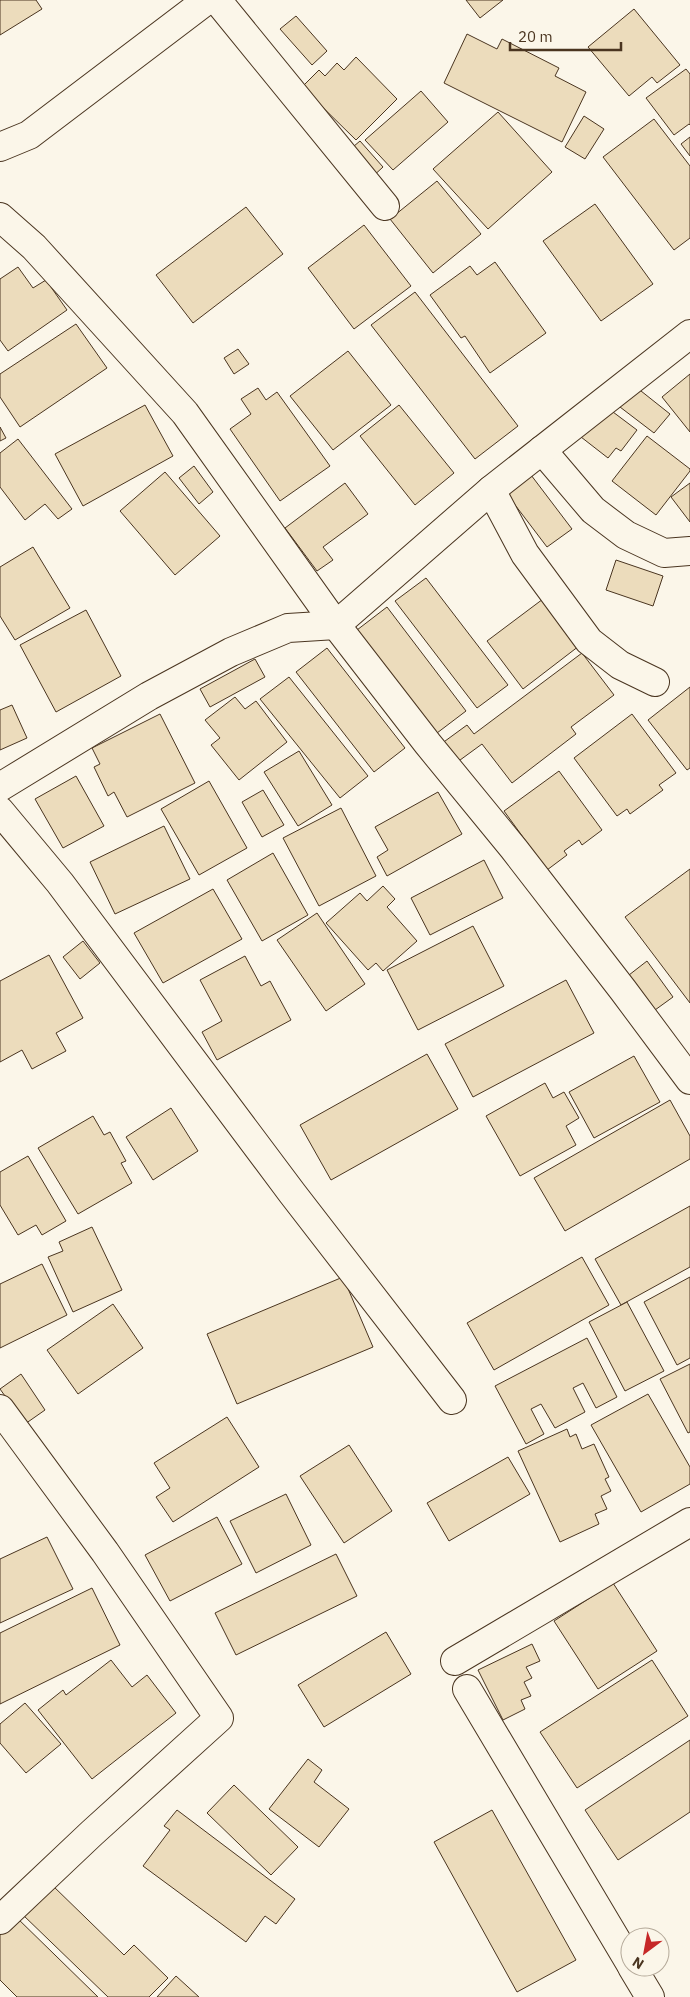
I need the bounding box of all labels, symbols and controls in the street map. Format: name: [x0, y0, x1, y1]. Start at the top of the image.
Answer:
scale bar: [510, 20, 621, 52]
text: 20 m: [518, 27, 553, 46]
north arrow: [620, 1927, 670, 1977]
text: N: [629, 1953, 647, 1973]

